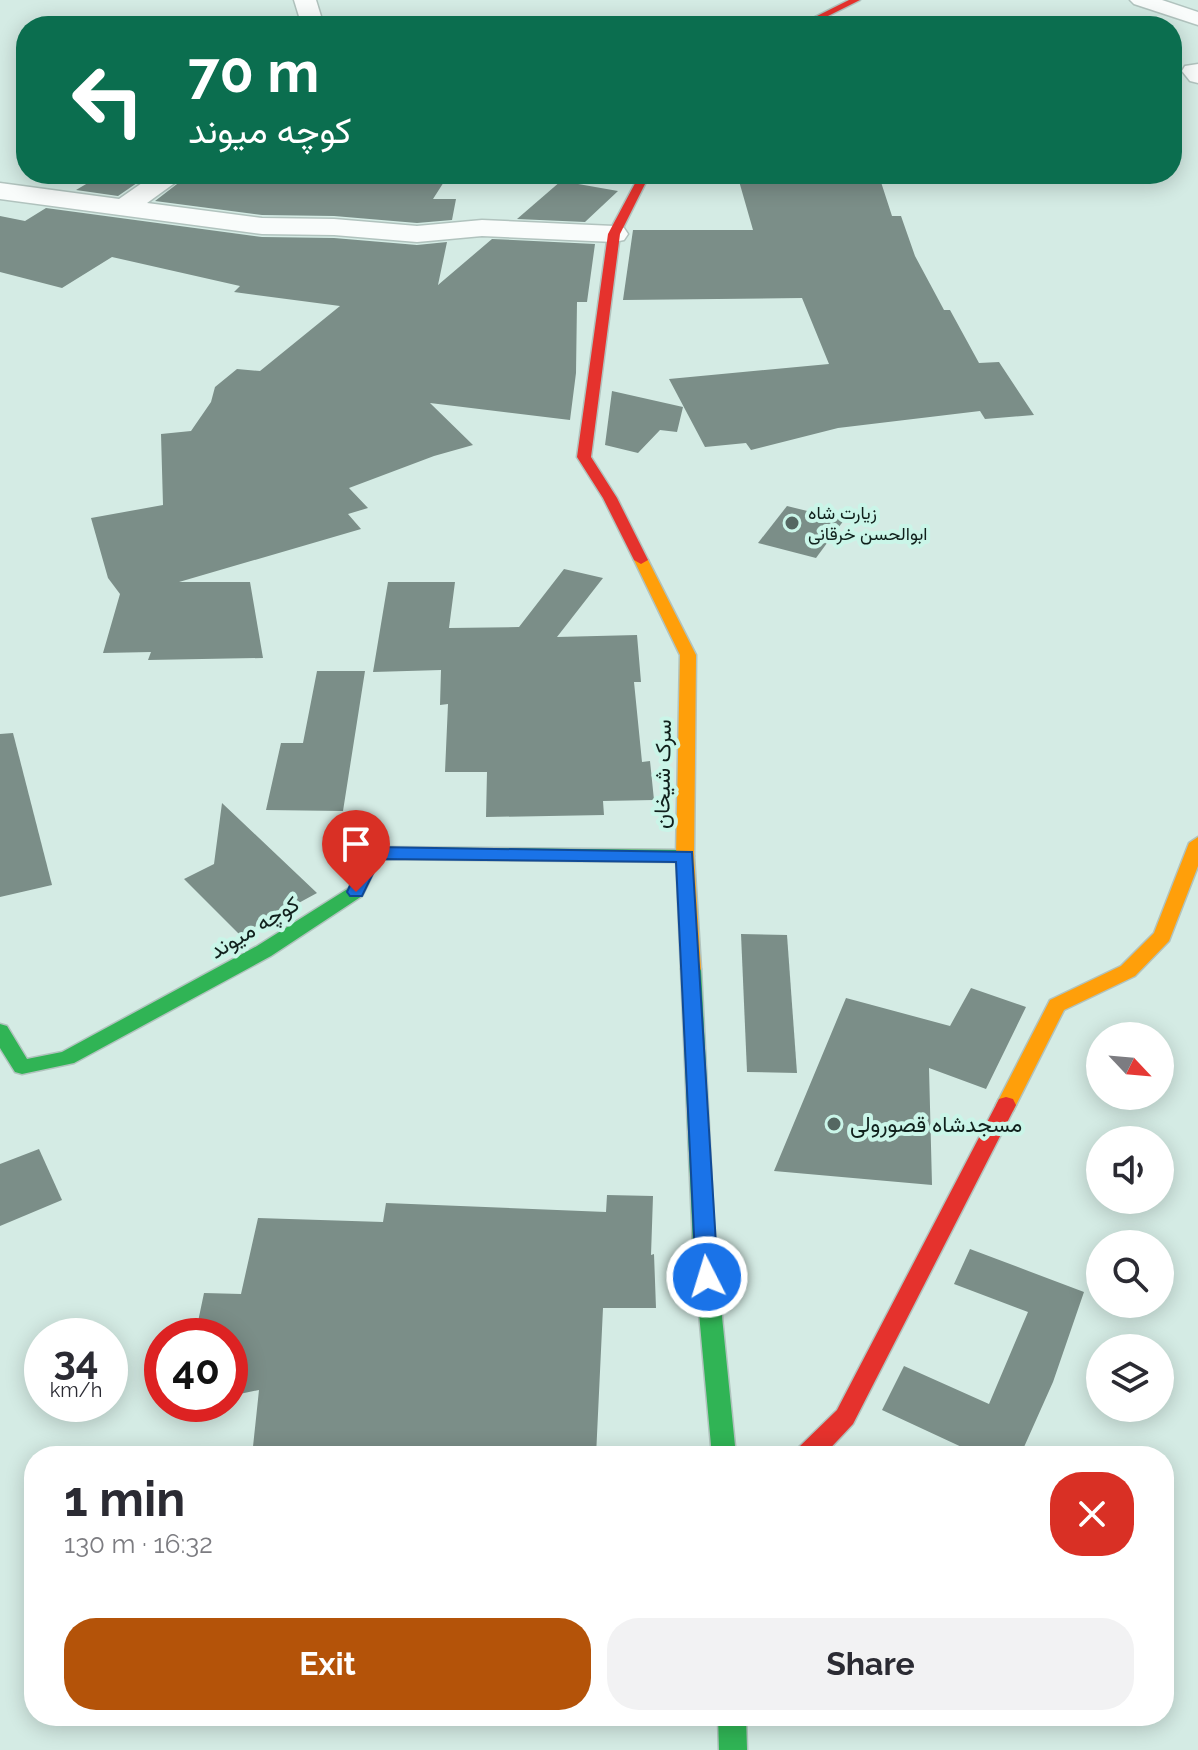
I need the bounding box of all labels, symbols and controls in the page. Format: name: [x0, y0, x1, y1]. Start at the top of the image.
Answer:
text: 70 m: [188, 39, 319, 105]
icon: left: [56, 48, 160, 152]
text: کوچه میوند: [188, 109, 352, 151]
place label: زیارت شاه ابوالحسن خرقانی: [808, 502, 927, 545]
marker: زیارت شاه ابوالحسن خرقانی: [783, 514, 801, 532]
street label: سرک شیخان: [648, 719, 677, 829]
pin: [322, 810, 390, 892]
icon: arrive: [334, 822, 378, 866]
street label: کوچه میوند: [204, 890, 305, 966]
north arrow: [1086, 1022, 1174, 1110]
map controls: [1086, 1022, 1174, 1422]
place label: مسجدشاه قصورولی: [850, 1111, 1022, 1138]
marker: مسجدشاه قصورولی: [825, 1115, 843, 1133]
button: sound: [1086, 1126, 1174, 1214]
button: search: [1086, 1230, 1174, 1318]
position arrow: [665, 1235, 749, 1319]
speed limit sign: 40: [144, 1318, 248, 1422]
button: layers: [1086, 1334, 1174, 1422]
text: 34: [53, 1336, 99, 1383]
text: km/h: [50, 1378, 102, 1402]
text: 1 min: [64, 1471, 185, 1527]
button: close: [1050, 1472, 1134, 1556]
text: 130 m · 16:32: [64, 1529, 213, 1559]
button: Exit: [64, 1618, 591, 1710]
button: Share: [607, 1618, 1134, 1710]

